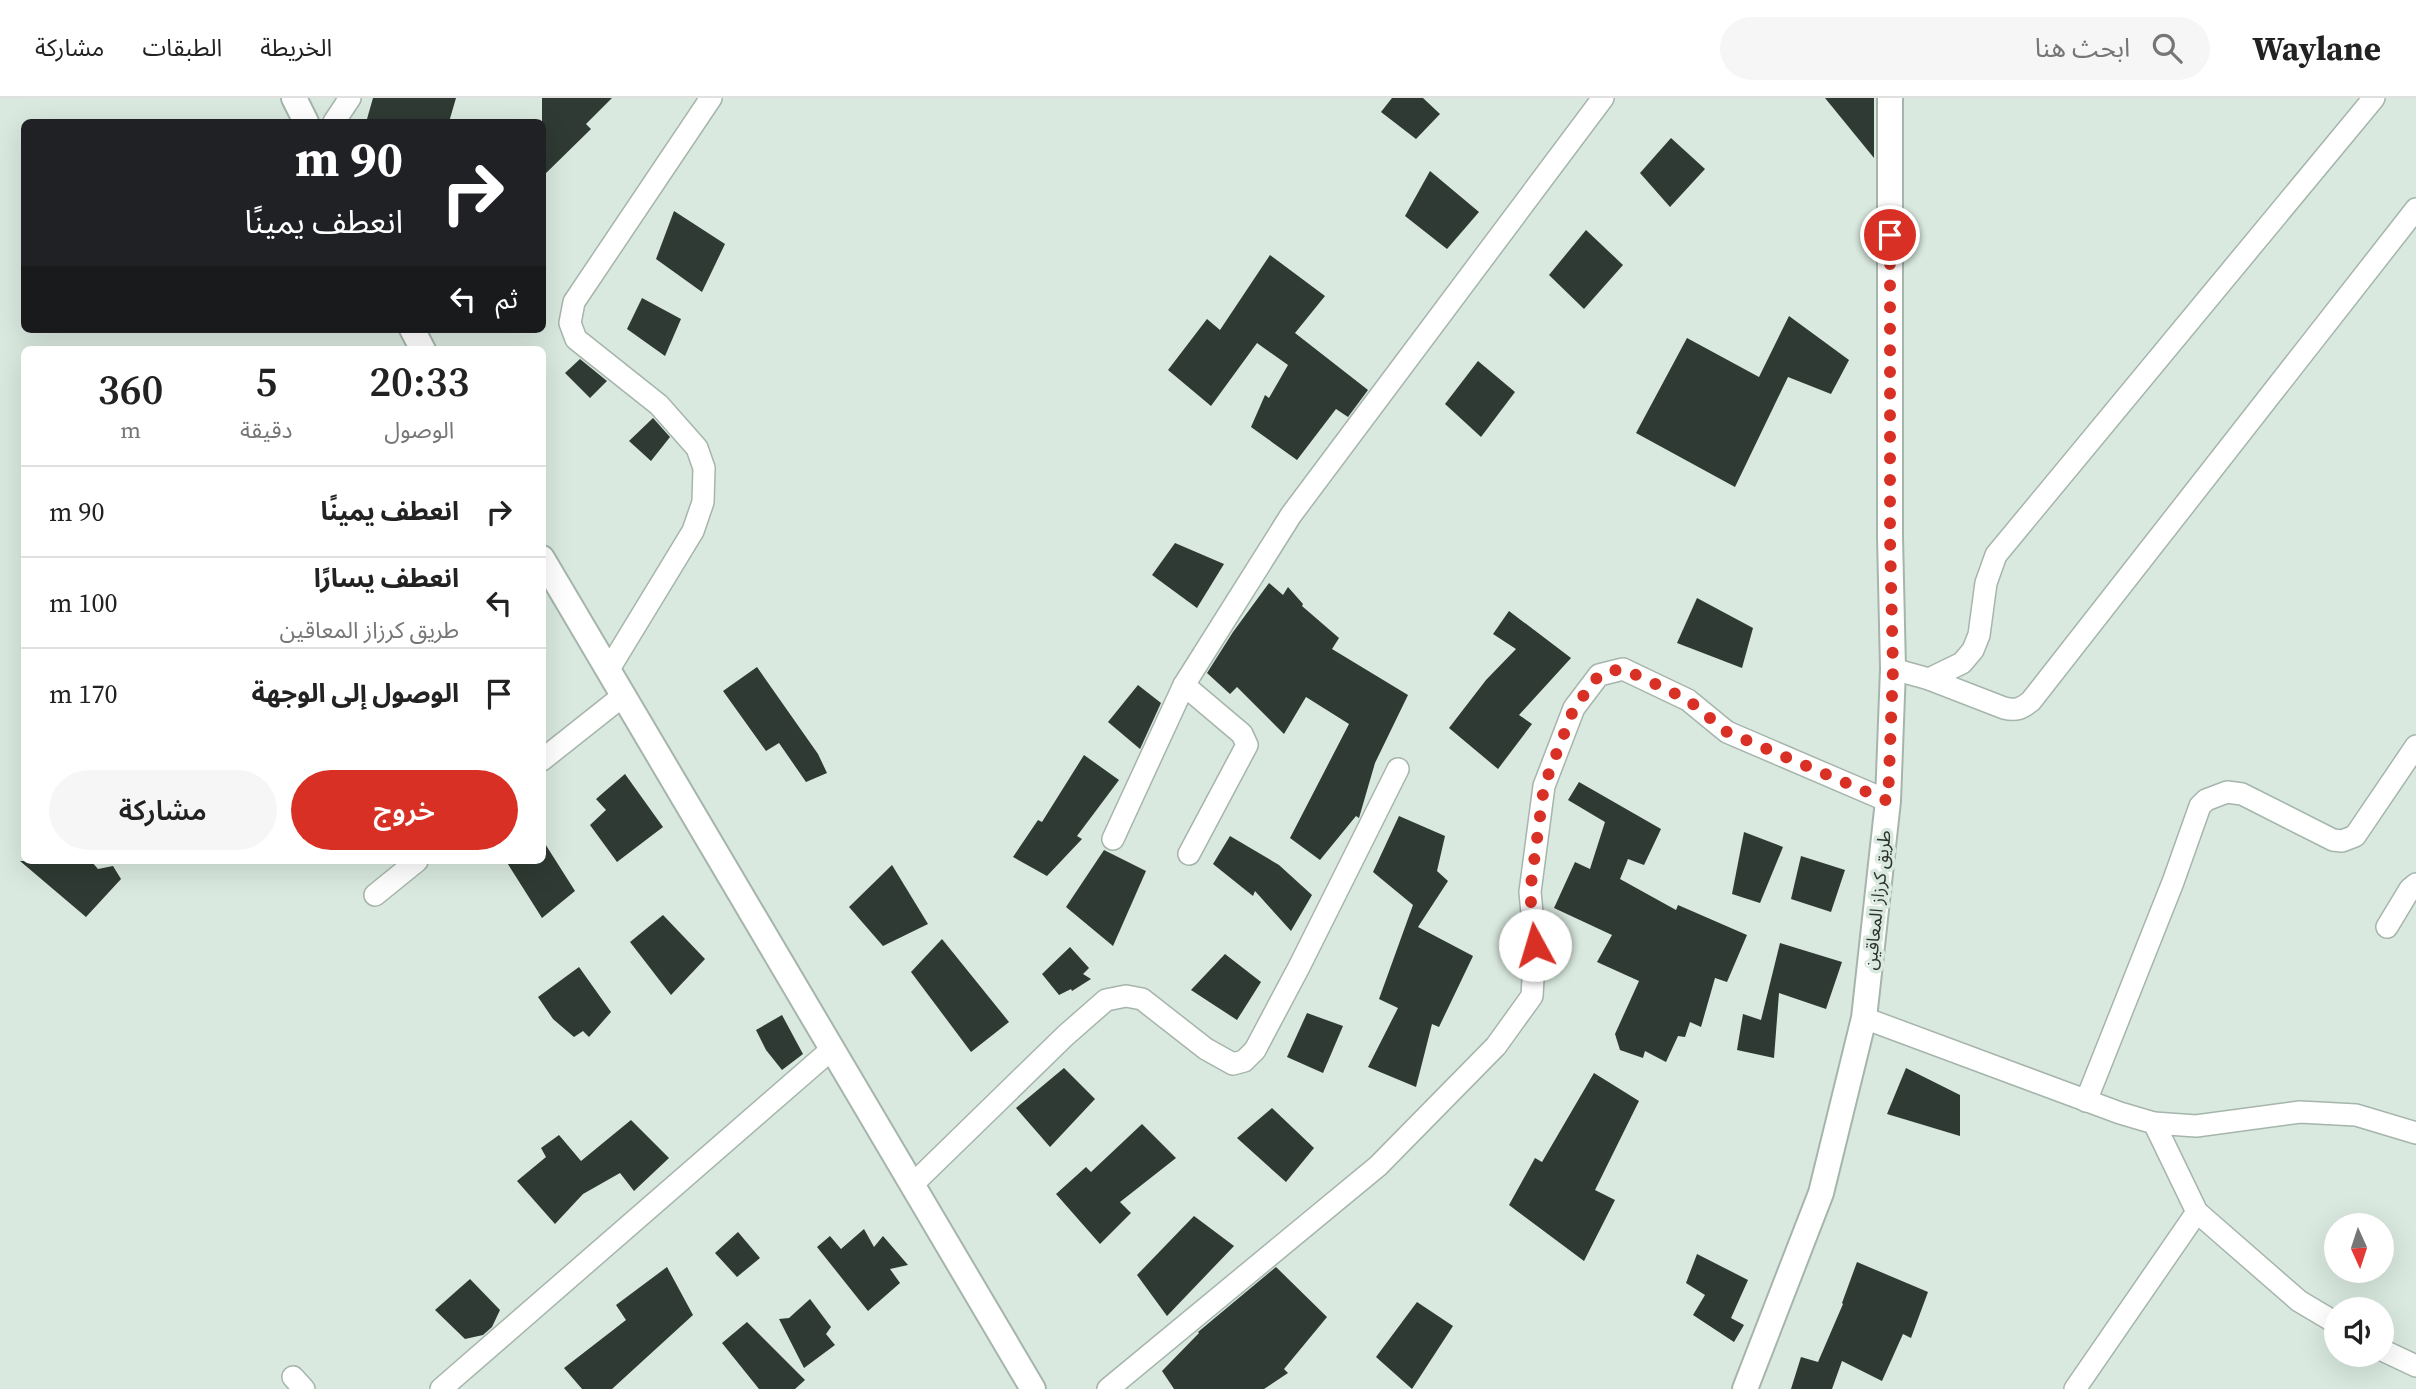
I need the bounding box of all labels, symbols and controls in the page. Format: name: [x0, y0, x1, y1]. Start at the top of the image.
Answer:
search box: [1720, 17, 2210, 80]
text: Waylane: [2252, 26, 2381, 71]
icon: search: [2148, 29, 2186, 67]
text: ابحث هنا: [2035, 30, 2130, 66]
text: مشاركة: [35, 31, 104, 64]
text: الطبقات: [142, 31, 222, 64]
text: الخريطة: [260, 31, 332, 64]
text: 90 m: [295, 125, 403, 192]
icon: right: [427, 147, 518, 238]
text: انعطف يمينًا: [245, 200, 403, 244]
pin: [1860, 205, 1920, 265]
icon: arrive: [1871, 216, 1909, 254]
icon: left: [444, 280, 482, 318]
text: ثم: [496, 281, 518, 317]
text: 5: [255, 352, 277, 410]
text: 20:33: [369, 352, 469, 410]
text: 360: [98, 360, 163, 418]
text: m: [120, 414, 141, 446]
text: دقيقة: [240, 414, 293, 446]
text: الوصول: [384, 414, 454, 446]
text: انعطف يمينًا: [320, 493, 459, 529]
icon: right: [480, 493, 518, 531]
text: 90 m: [49, 494, 105, 530]
text: انعطف يسارًا: [314, 560, 459, 596]
icon: left: [480, 584, 518, 622]
text: 100 m: [49, 585, 118, 621]
text: طريق كرزاز المعاقين: [279, 614, 459, 646]
text: الوصول إلى الوجهة: [252, 675, 459, 711]
icon: arrive: [480, 675, 518, 713]
text: 170 m: [49, 676, 118, 712]
button: مشاركة: [49, 770, 277, 850]
button: خروج: [291, 770, 518, 850]
street label: طريق كرزاز المعاقين: [1857, 829, 1897, 971]
position arrow: [1498, 908, 1572, 982]
north arrow: [2324, 1213, 2394, 1283]
map controls: [2324, 1213, 2394, 1367]
button: sound: [2324, 1297, 2394, 1367]

